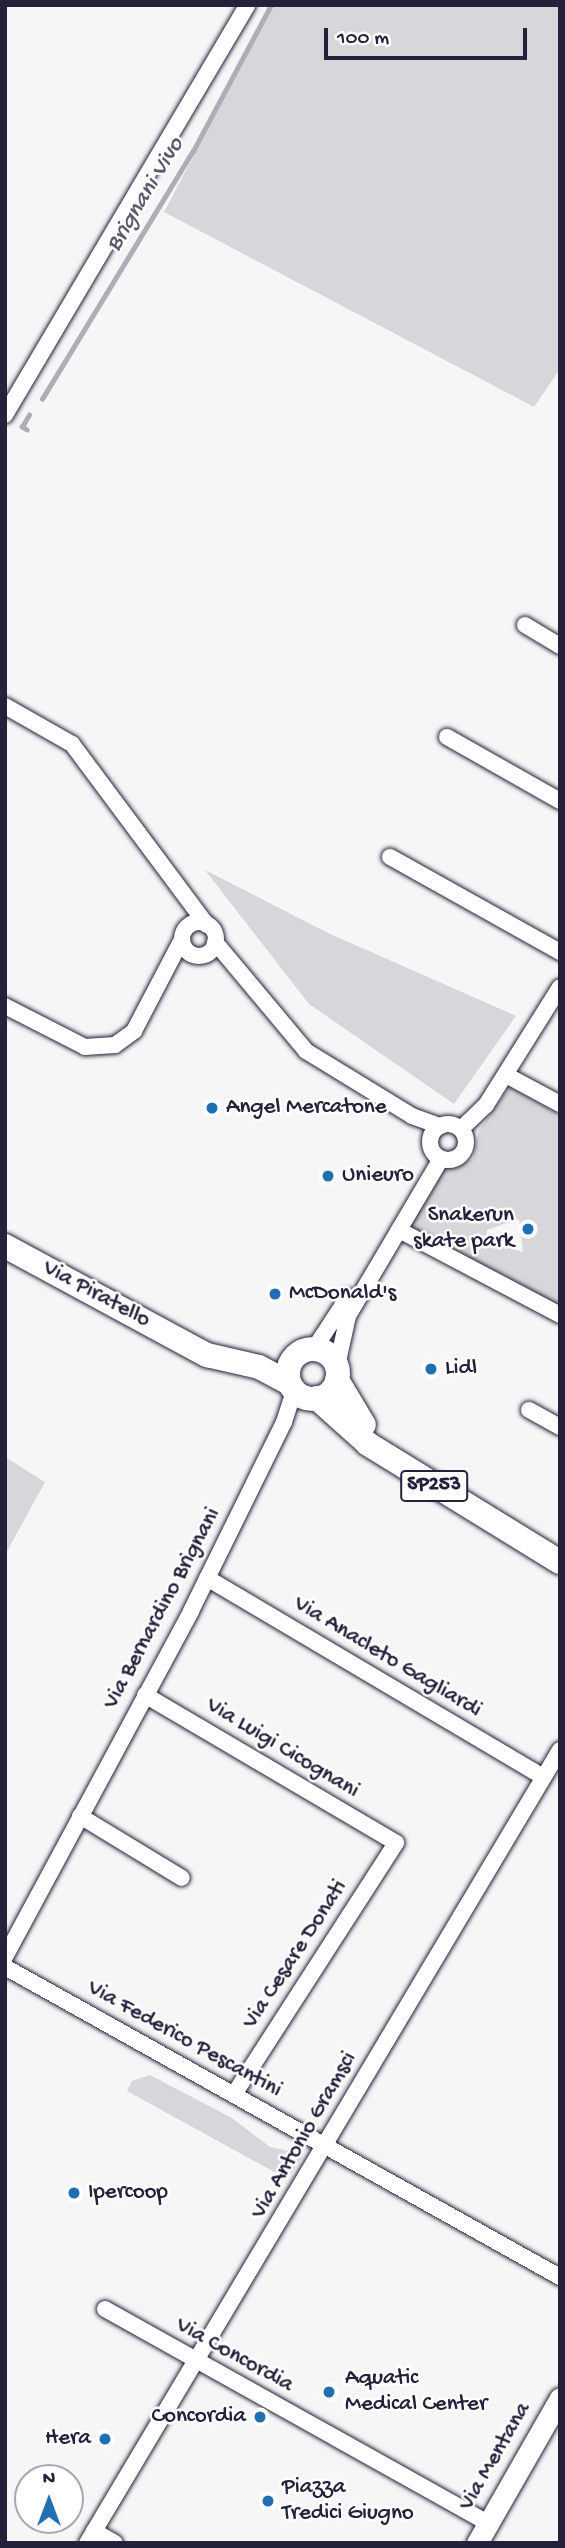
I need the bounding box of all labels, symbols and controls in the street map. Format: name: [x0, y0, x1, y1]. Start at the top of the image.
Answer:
scale bar: [327, 14, 530, 58]
text: 100 m: [337, 27, 389, 52]
water label: Brignani Vivo: [101, 133, 191, 257]
place label: Angel Mercatone: [226, 1094, 387, 1122]
marker: Angel Mercatone: [204, 1100, 220, 1116]
place label: Unieuro: [342, 1162, 414, 1190]
marker: Unieuro: [320, 1168, 336, 1184]
place label: Snakerun skate park: [413, 1202, 514, 1256]
marker: Snakerun skate park: [520, 1221, 536, 1237]
street label: Via Piratello: [37, 1255, 155, 1335]
place label: McDonald's: [289, 1280, 396, 1308]
marker: McDonald's: [267, 1286, 283, 1302]
place label: Lidl: [445, 1355, 477, 1383]
marker: Lidl: [423, 1361, 439, 1377]
road number: SP253: [399, 1468, 469, 1504]
street label: Via Bernardino Brignani: [98, 1504, 228, 1714]
street label: Via Anacleto Gagliardi: [288, 1591, 486, 1725]
street label: Via Luigi Cicognani: [200, 1692, 364, 1806]
street label: Via Cesare Donati: [238, 1875, 354, 2035]
street label: Via Federico Pescantini: [82, 1975, 286, 2105]
street label: Via Antonio Gramsci: [246, 2048, 364, 2224]
place label: Ipercoop: [88, 2179, 168, 2207]
marker: Ipercoop: [66, 2185, 82, 2201]
street label: Via Concordia: [170, 2312, 298, 2400]
place label: Aquatic Medical Center: [345, 2365, 487, 2419]
marker: Aquatic Medical Center: [319, 2382, 339, 2402]
street label: Via Mentana: [454, 2398, 538, 2516]
place label: Concordia: [152, 2403, 246, 2431]
marker: Concordia: [252, 2409, 268, 2425]
place label: Hera: [45, 2425, 91, 2453]
marker: Hera: [97, 2431, 113, 2447]
north arrow: [14, 2464, 84, 2534]
text: N: [43, 2468, 55, 2491]
place label: Piazza Tredici Giugno: [282, 2474, 414, 2528]
marker: Piazza Tredici Giugno: [260, 2493, 276, 2509]

